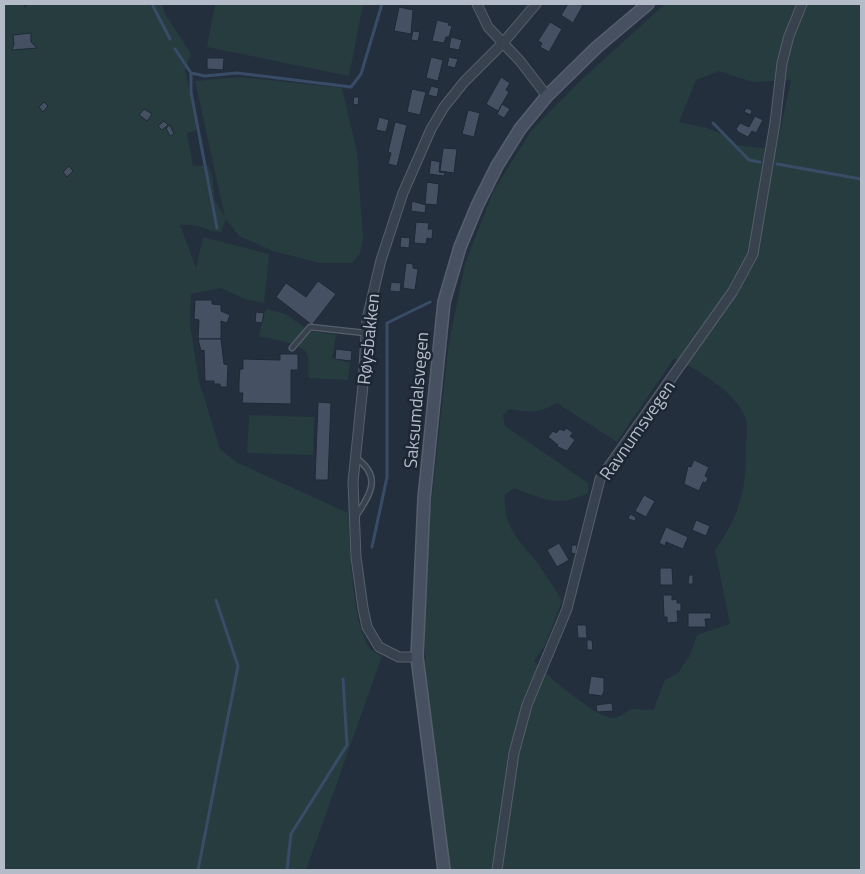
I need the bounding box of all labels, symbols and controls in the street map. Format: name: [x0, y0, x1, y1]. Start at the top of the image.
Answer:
street label: Røysbakken: [350, 292, 386, 386]
street label: Saksumdalsvegen: [397, 331, 435, 469]
street label: Ravnumsvegen: [592, 374, 682, 486]

